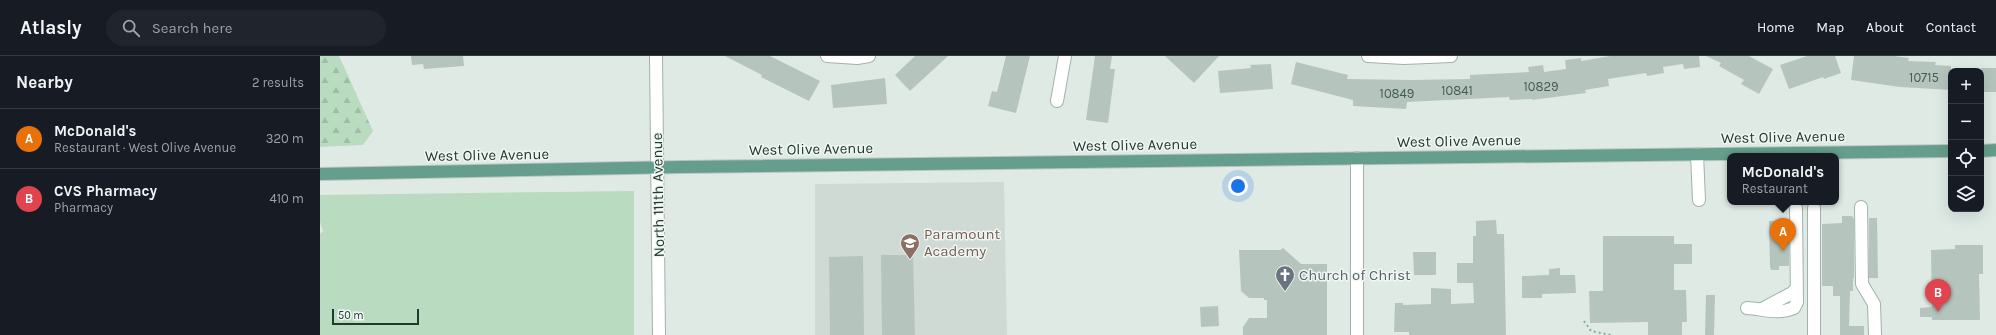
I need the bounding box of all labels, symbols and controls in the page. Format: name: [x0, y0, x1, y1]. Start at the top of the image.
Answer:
search box: [106, 10, 386, 46]
text: Atlasly: [20, 17, 82, 39]
icon: search: [120, 17, 142, 39]
text: Search here: [152, 19, 232, 37]
text: Home: [1757, 19, 1794, 36]
text: Map: [1816, 19, 1844, 36]
text: About: [1866, 19, 1904, 36]
text: Contact: [1926, 19, 1976, 36]
map controls: [1948, 68, 1984, 212]
button: +: [1948, 68, 1984, 104]
house number: 10715: [1909, 70, 1939, 85]
text: Nearby: [16, 72, 73, 92]
text: 2 results: [252, 75, 304, 90]
house number: 10829: [1523, 79, 1559, 94]
house number: 10841: [1441, 83, 1473, 98]
house number: 10849: [1380, 86, 1414, 101]
button: −: [1948, 104, 1984, 140]
text: McDonald's: [54, 122, 136, 140]
street label: West Olive Avenue: [1721, 127, 1845, 147]
text: A: [25, 131, 33, 146]
text: 320 m: [266, 131, 304, 146]
street label: West Olive Avenue: [1397, 131, 1521, 151]
street label: North 111th Avenue: [648, 133, 668, 257]
street label: West Olive Avenue: [1073, 135, 1197, 155]
street label: West Olive Avenue: [749, 139, 873, 159]
text: Restaurant · West Olive Avenue: [54, 140, 236, 155]
button: locate: [1948, 140, 1984, 176]
street label: West Olive Avenue: [425, 145, 549, 165]
popup: [1727, 153, 1839, 205]
text: McDonald's: [1742, 163, 1824, 181]
your location: [1228, 176, 1248, 196]
button: layers: [1948, 176, 1984, 212]
text: Restaurant: [1742, 181, 1808, 196]
text: CVS Pharmacy: [54, 182, 157, 200]
text: B: [25, 191, 33, 206]
text: 410 m: [269, 191, 304, 206]
text: Pharmacy: [54, 200, 113, 215]
pin: A: [1770, 218, 1796, 251]
place label: Paramount Academy: [924, 225, 1001, 260]
school or university icon: Paramount Academy: [899, 232, 921, 260]
church icon: Church of Christ: [1274, 264, 1296, 292]
place label: Church of Christ: [1299, 266, 1411, 284]
pin: B: [1925, 279, 1951, 312]
scale bar: [332, 307, 419, 326]
text: 50 m: [338, 309, 364, 322]

